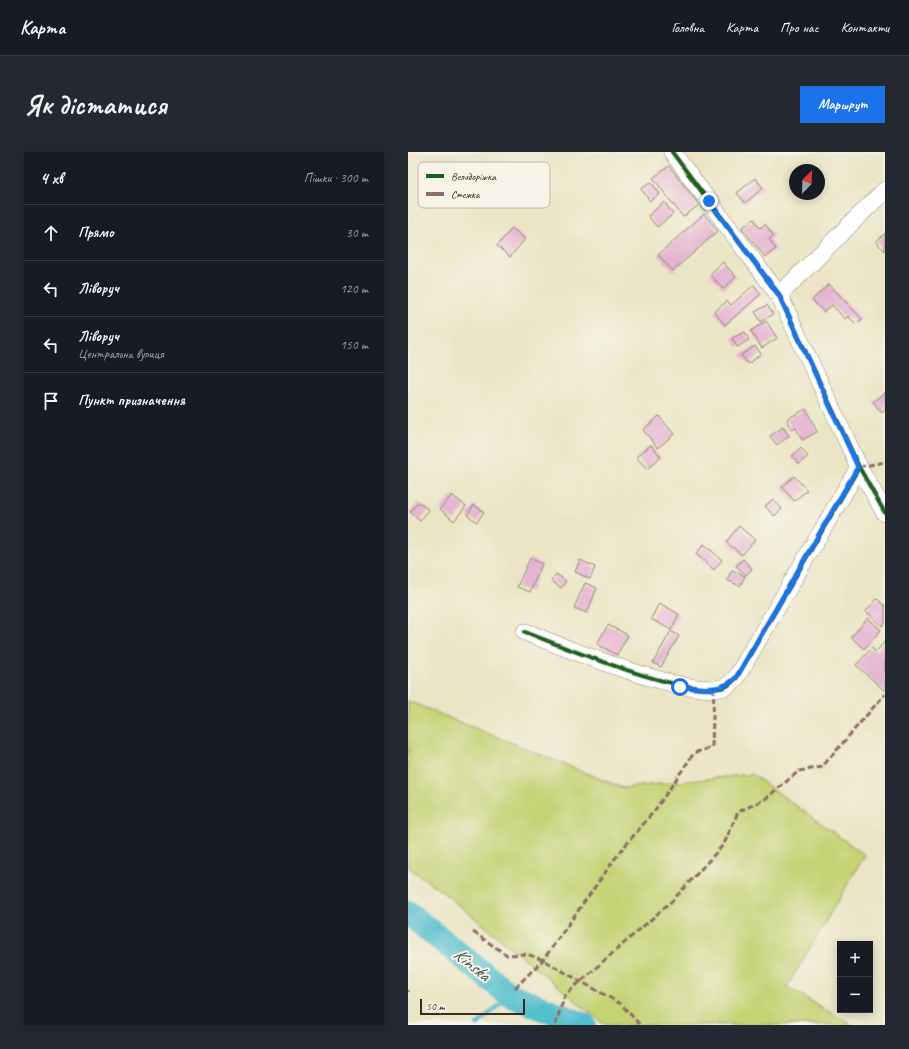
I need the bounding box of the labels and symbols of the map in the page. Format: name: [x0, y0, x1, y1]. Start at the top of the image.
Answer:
legend: [418, 162, 550, 208]
north arrow: [789, 164, 825, 200]
text: Велодоріжка: [451, 169, 497, 183]
text: Стежка: [451, 187, 480, 201]
route end: [700, 192, 718, 210]
route start: [671, 678, 689, 696]
water label: Kinska: [449, 943, 496, 986]
scale bar: [420, 997, 525, 1016]

